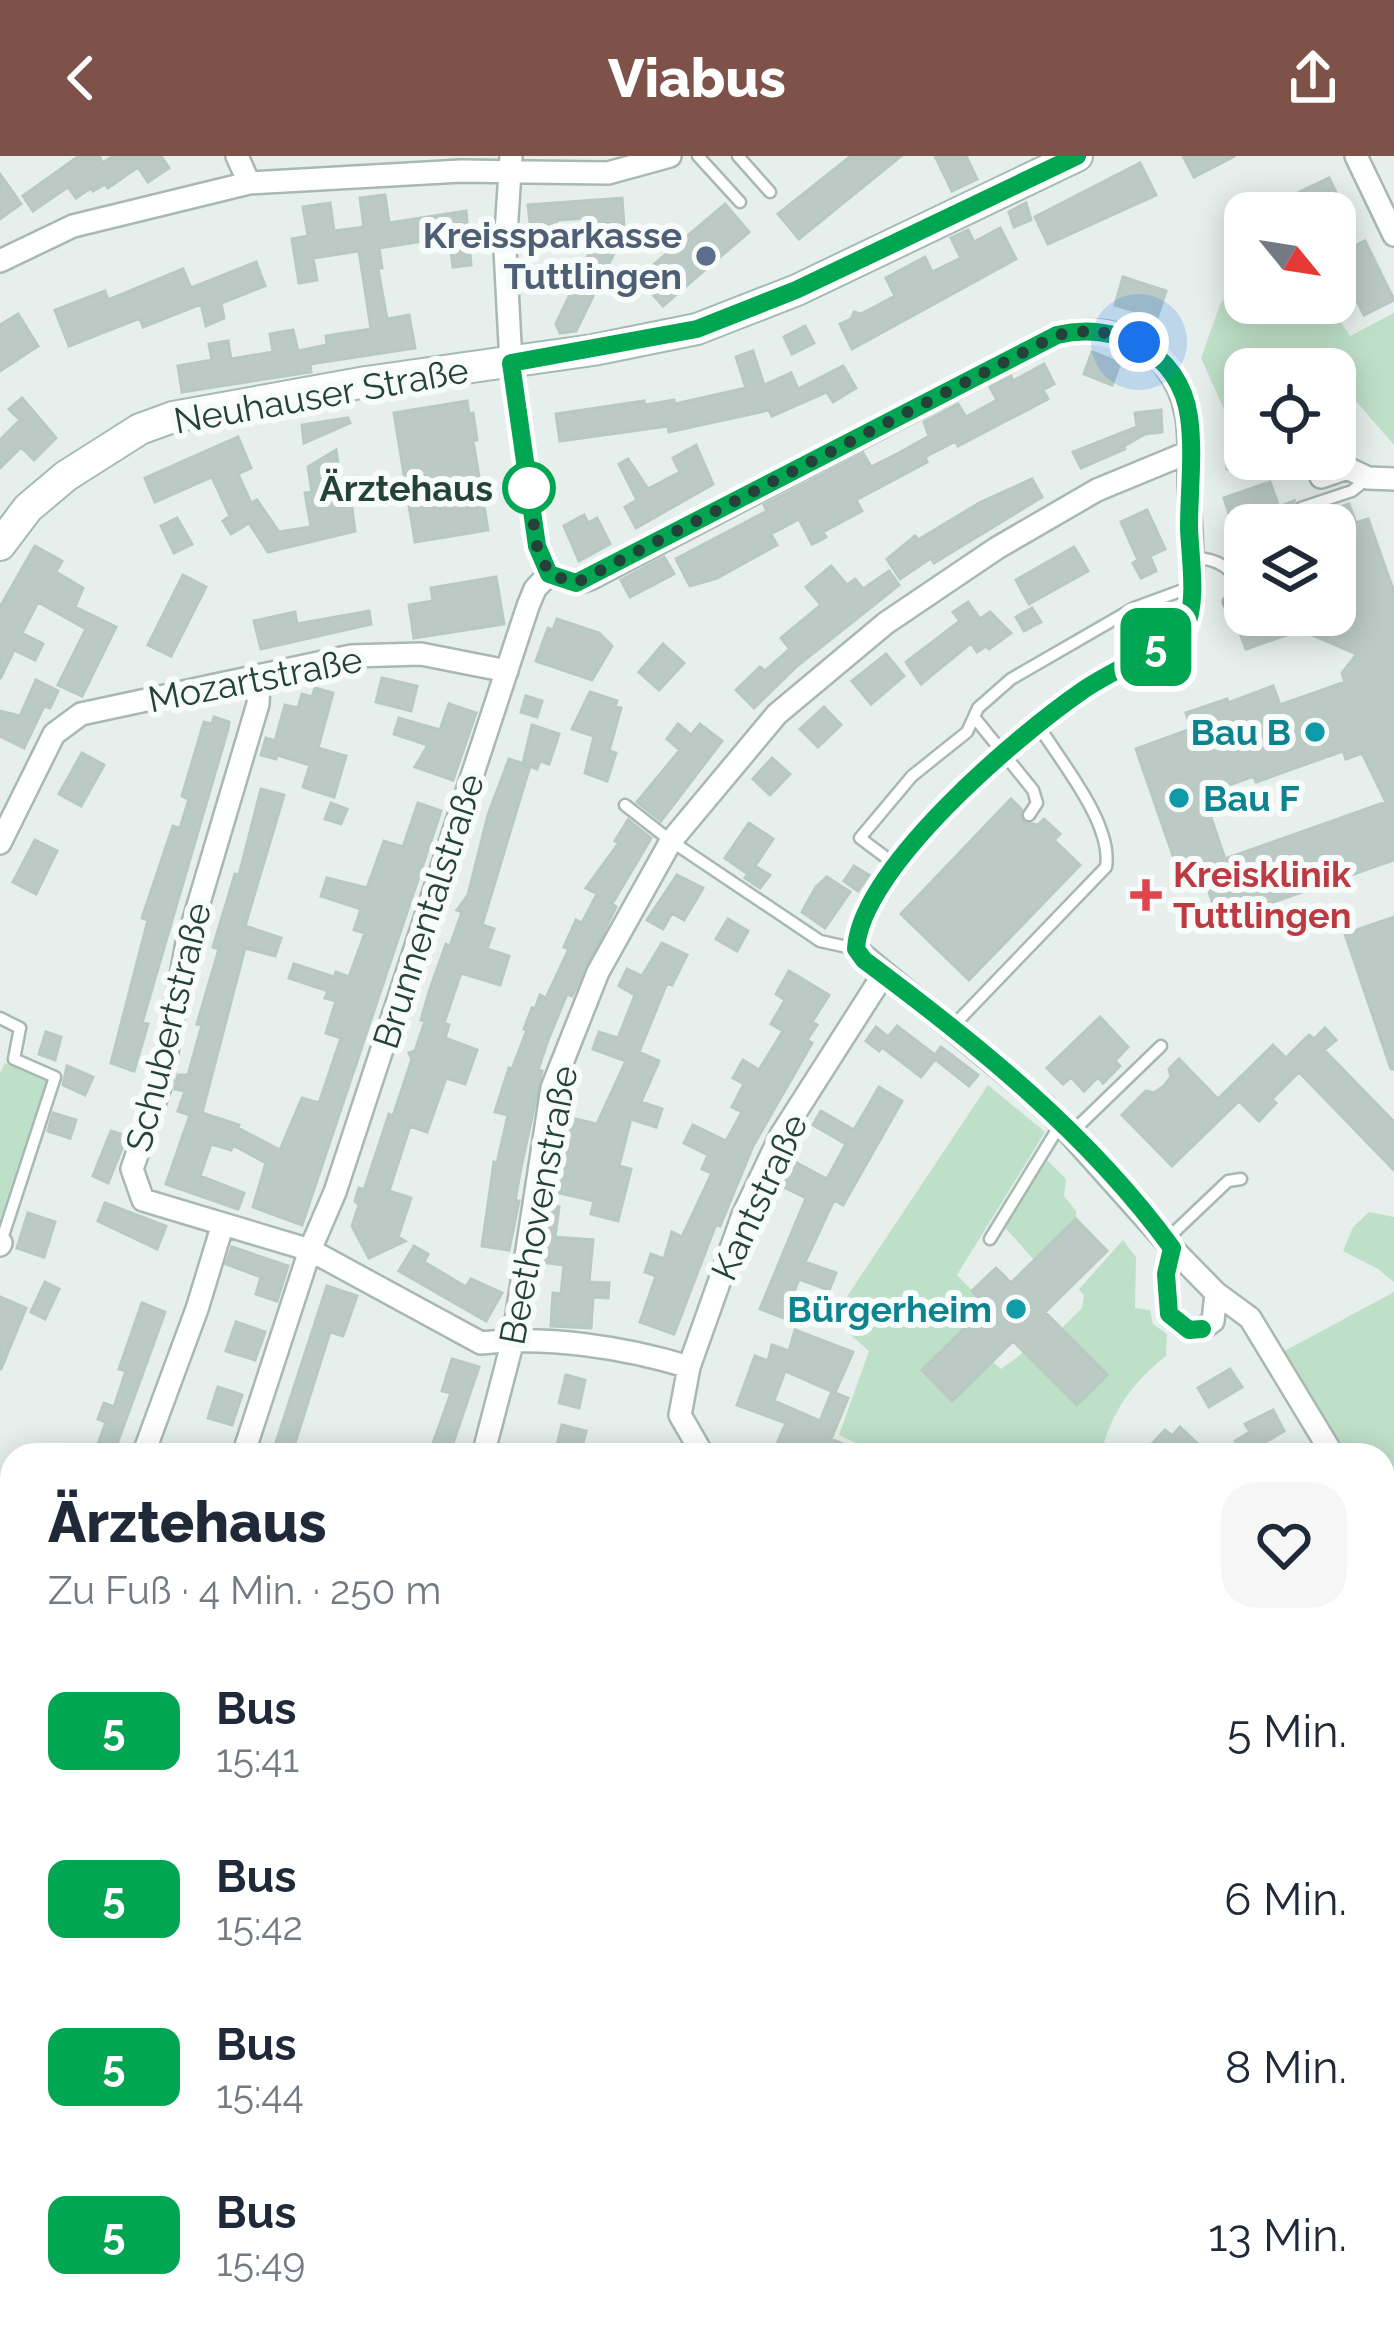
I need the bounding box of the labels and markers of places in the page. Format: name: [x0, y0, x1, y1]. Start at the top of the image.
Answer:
place label: Kreissparkasse Tuttlingen: [423, 214, 682, 297]
marker: Kreissparkasse Tuttlingen: [693, 243, 719, 269]
marker: Ärztehaus: [504, 463, 554, 513]
place label: Ärztehaus: [320, 467, 493, 509]
place label: Bau B: [1190, 711, 1291, 753]
marker: Bau B: [1302, 719, 1328, 745]
place label: Bau F: [1203, 777, 1300, 819]
marker: Bau F: [1166, 785, 1192, 811]
place label: Kreisklinik Tuttlingen: [1173, 853, 1352, 936]
marker: Kreisklinik Tuttlingen: [1130, 879, 1162, 911]
place label: Bürgerheim: [787, 1288, 992, 1330]
marker: Bürgerheim: [1003, 1296, 1029, 1322]

